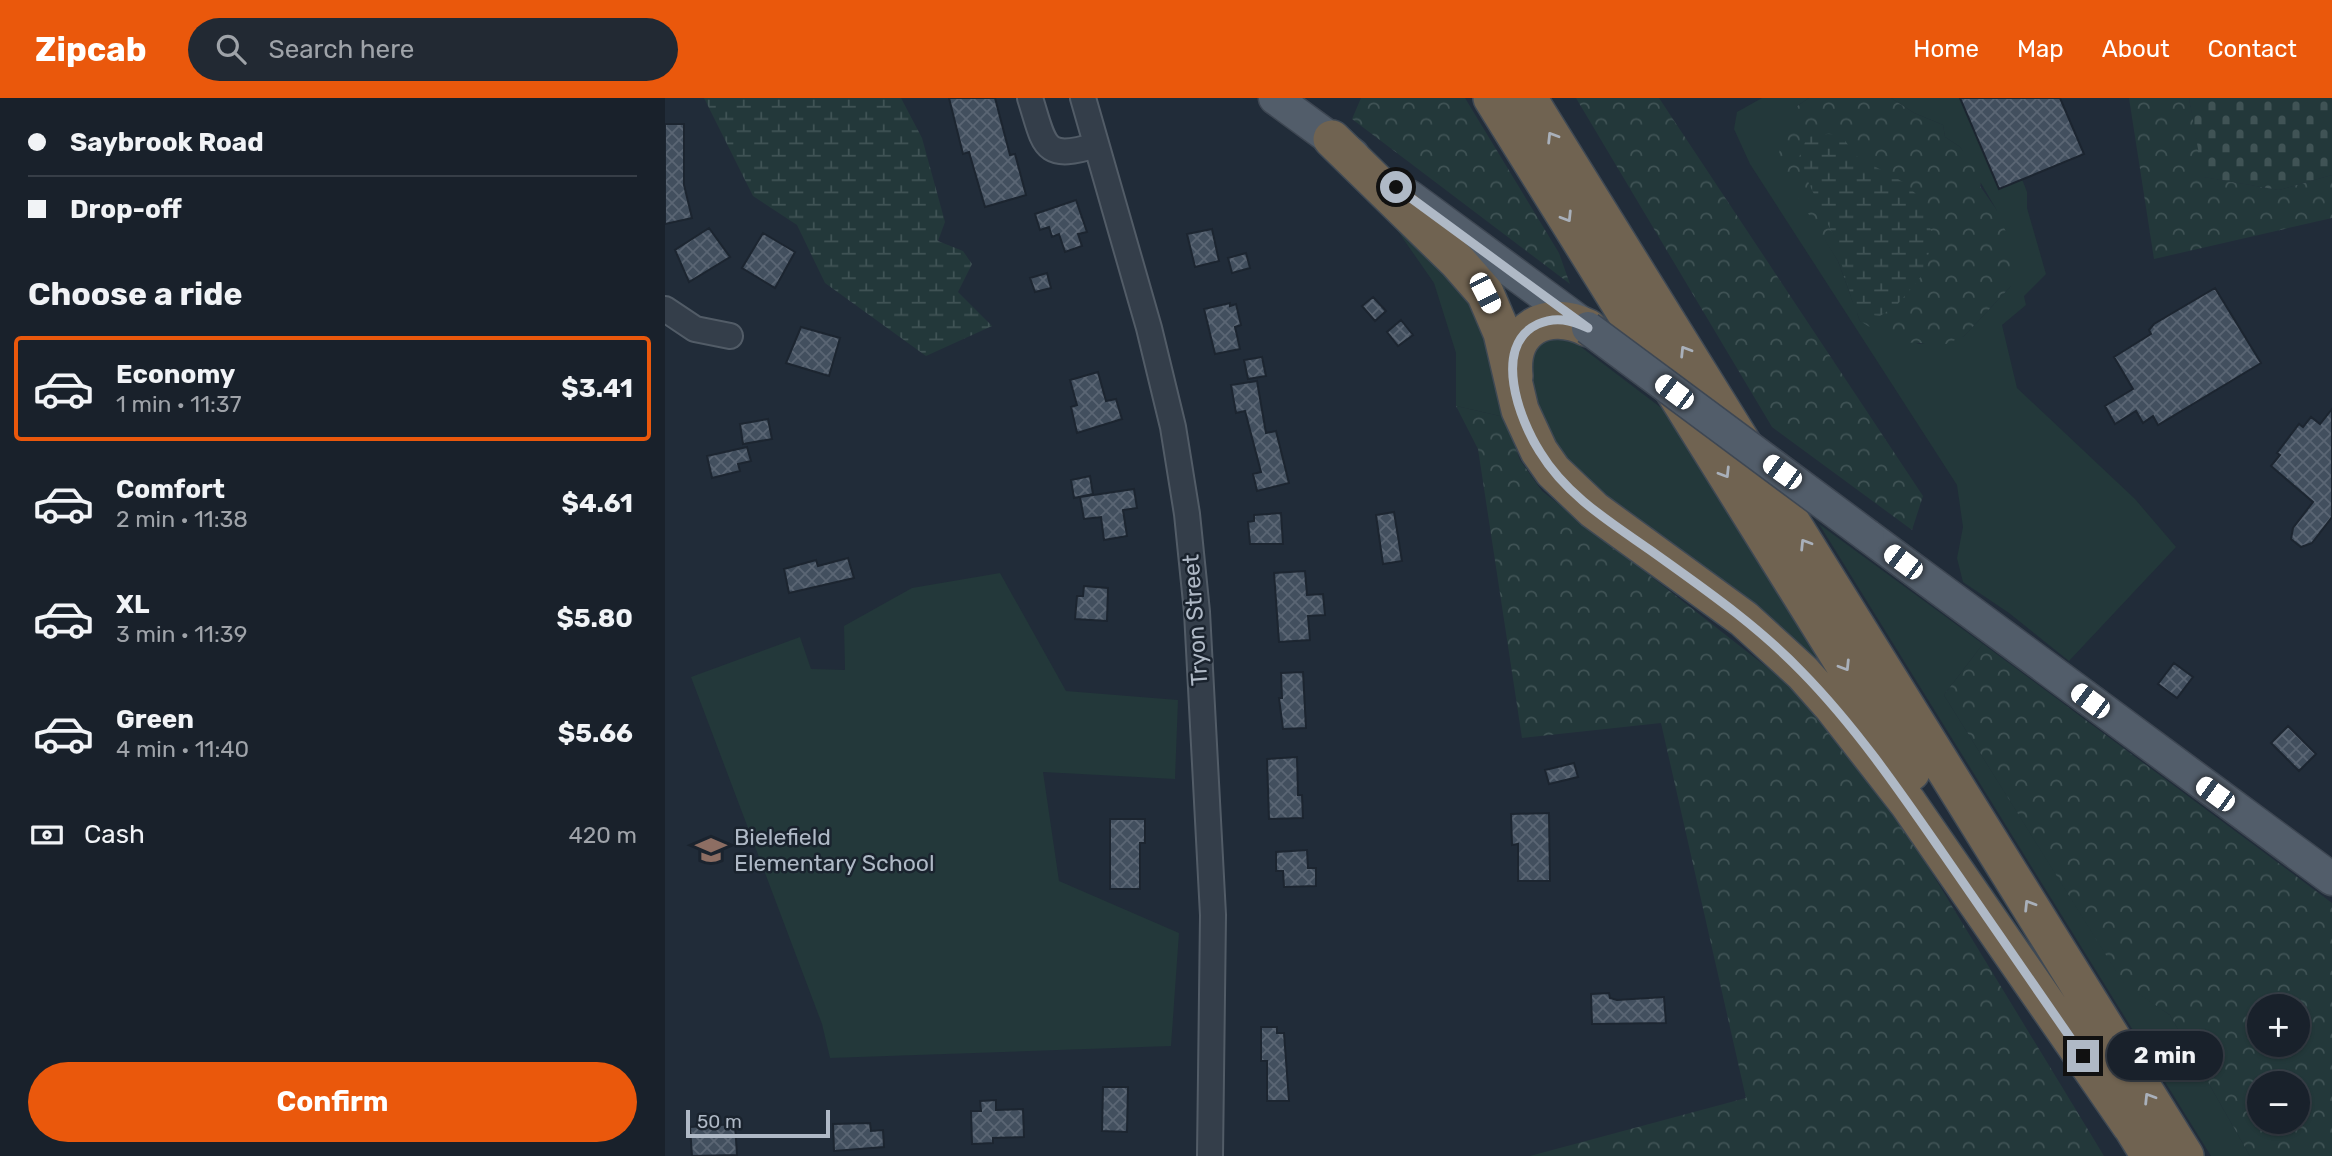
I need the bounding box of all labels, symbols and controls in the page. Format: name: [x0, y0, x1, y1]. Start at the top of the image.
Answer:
search box: [188, 18, 678, 81]
text: Zipcab: [35, 30, 146, 69]
icon: search: [212, 30, 250, 68]
text: Search here: [268, 34, 414, 65]
text: Home: [1913, 35, 1979, 63]
text: Map: [2017, 35, 2064, 63]
text: About: [2102, 35, 2170, 63]
text: Contact: [2208, 35, 2297, 63]
text: Saybrook Road: [70, 127, 264, 158]
one-way arrow: [1547, 131, 1560, 144]
route start: [1380, 171, 1412, 203]
text: Drop-off: [70, 194, 182, 225]
one-way arrow: [1558, 210, 1571, 223]
car: [1467, 270, 1504, 316]
text: Choose a ride: [28, 275, 242, 313]
one-way arrow: [1680, 345, 1693, 358]
icon: car: [32, 357, 95, 420]
text: Economy: [116, 359, 235, 390]
car: [1651, 371, 1698, 413]
text: $3.41: [561, 373, 633, 404]
text: 1 min · 11:37: [116, 390, 242, 418]
car: [1759, 451, 1806, 493]
one-way arrow: [1717, 465, 1730, 478]
icon: car: [32, 472, 95, 535]
text: Comfort: [116, 474, 225, 505]
text: $4.61: [562, 488, 633, 519]
text: 2 min · 11:38: [116, 505, 248, 533]
one-way arrow: [1800, 539, 1813, 552]
car: [1880, 541, 1927, 583]
street label: Tryon Street: [1176, 553, 1214, 687]
icon: car: [32, 587, 95, 650]
text: XL: [116, 589, 149, 620]
text: $5.80: [556, 603, 633, 634]
text: 3 min · 11:39: [116, 620, 247, 648]
one-way arrow: [1837, 659, 1850, 672]
car: [2067, 680, 2114, 722]
icon: car: [32, 702, 95, 765]
text: Green: [116, 704, 194, 735]
text: $5.66: [558, 718, 633, 749]
text: 4 min · 11:40: [116, 735, 249, 763]
car: [2192, 773, 2239, 815]
icon: cash: [28, 816, 66, 854]
text: Cash: [84, 819, 145, 850]
text: 420 m: [569, 821, 637, 849]
place label: Bielefield Elementary School: [734, 823, 935, 877]
school or university icon: Bielefield Elementary School: [694, 833, 728, 867]
one-way arrow: [2024, 899, 2037, 912]
map controls: [2247, 994, 2310, 1134]
button: +: [2247, 994, 2310, 1057]
callout: 2 min: [2107, 1032, 2223, 1080]
route end: [2067, 1040, 2099, 1072]
text: 2 min: [2134, 1041, 2196, 1069]
button: Confirm: [28, 1062, 637, 1142]
button: −: [2247, 1071, 2310, 1134]
one-way arrow: [2144, 1093, 2157, 1106]
scale bar: [686, 1107, 829, 1139]
text: 50 m: [697, 1110, 742, 1133]

